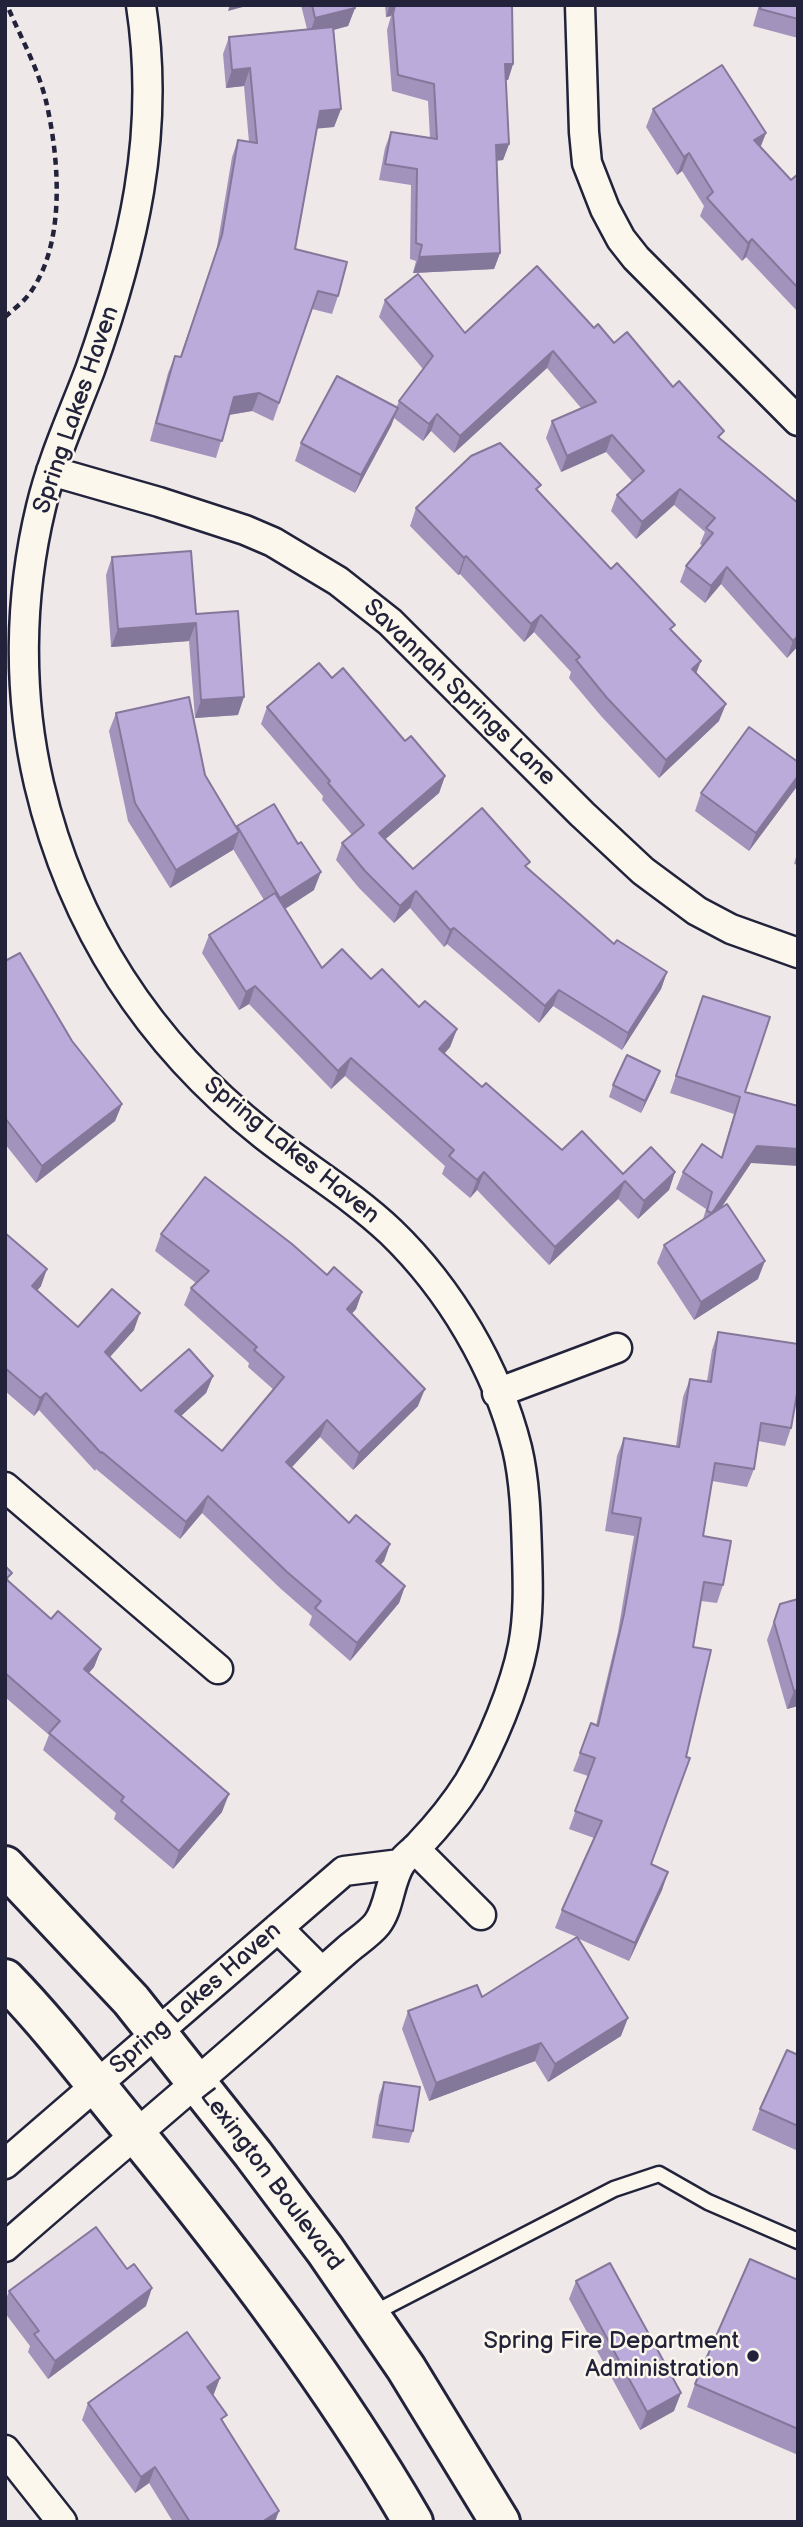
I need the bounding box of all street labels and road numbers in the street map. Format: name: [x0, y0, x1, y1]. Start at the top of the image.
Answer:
street label: Spring Lakes Haven: [28, 303, 126, 517]
street label: Savannah Springs Lane: [357, 594, 561, 792]
street label: Spring Lakes Haven: [197, 1071, 385, 1231]
street label: Spring Lakes Haven: [105, 1917, 287, 2081]
street label: Lexington Boulevard: [193, 2083, 349, 2277]

